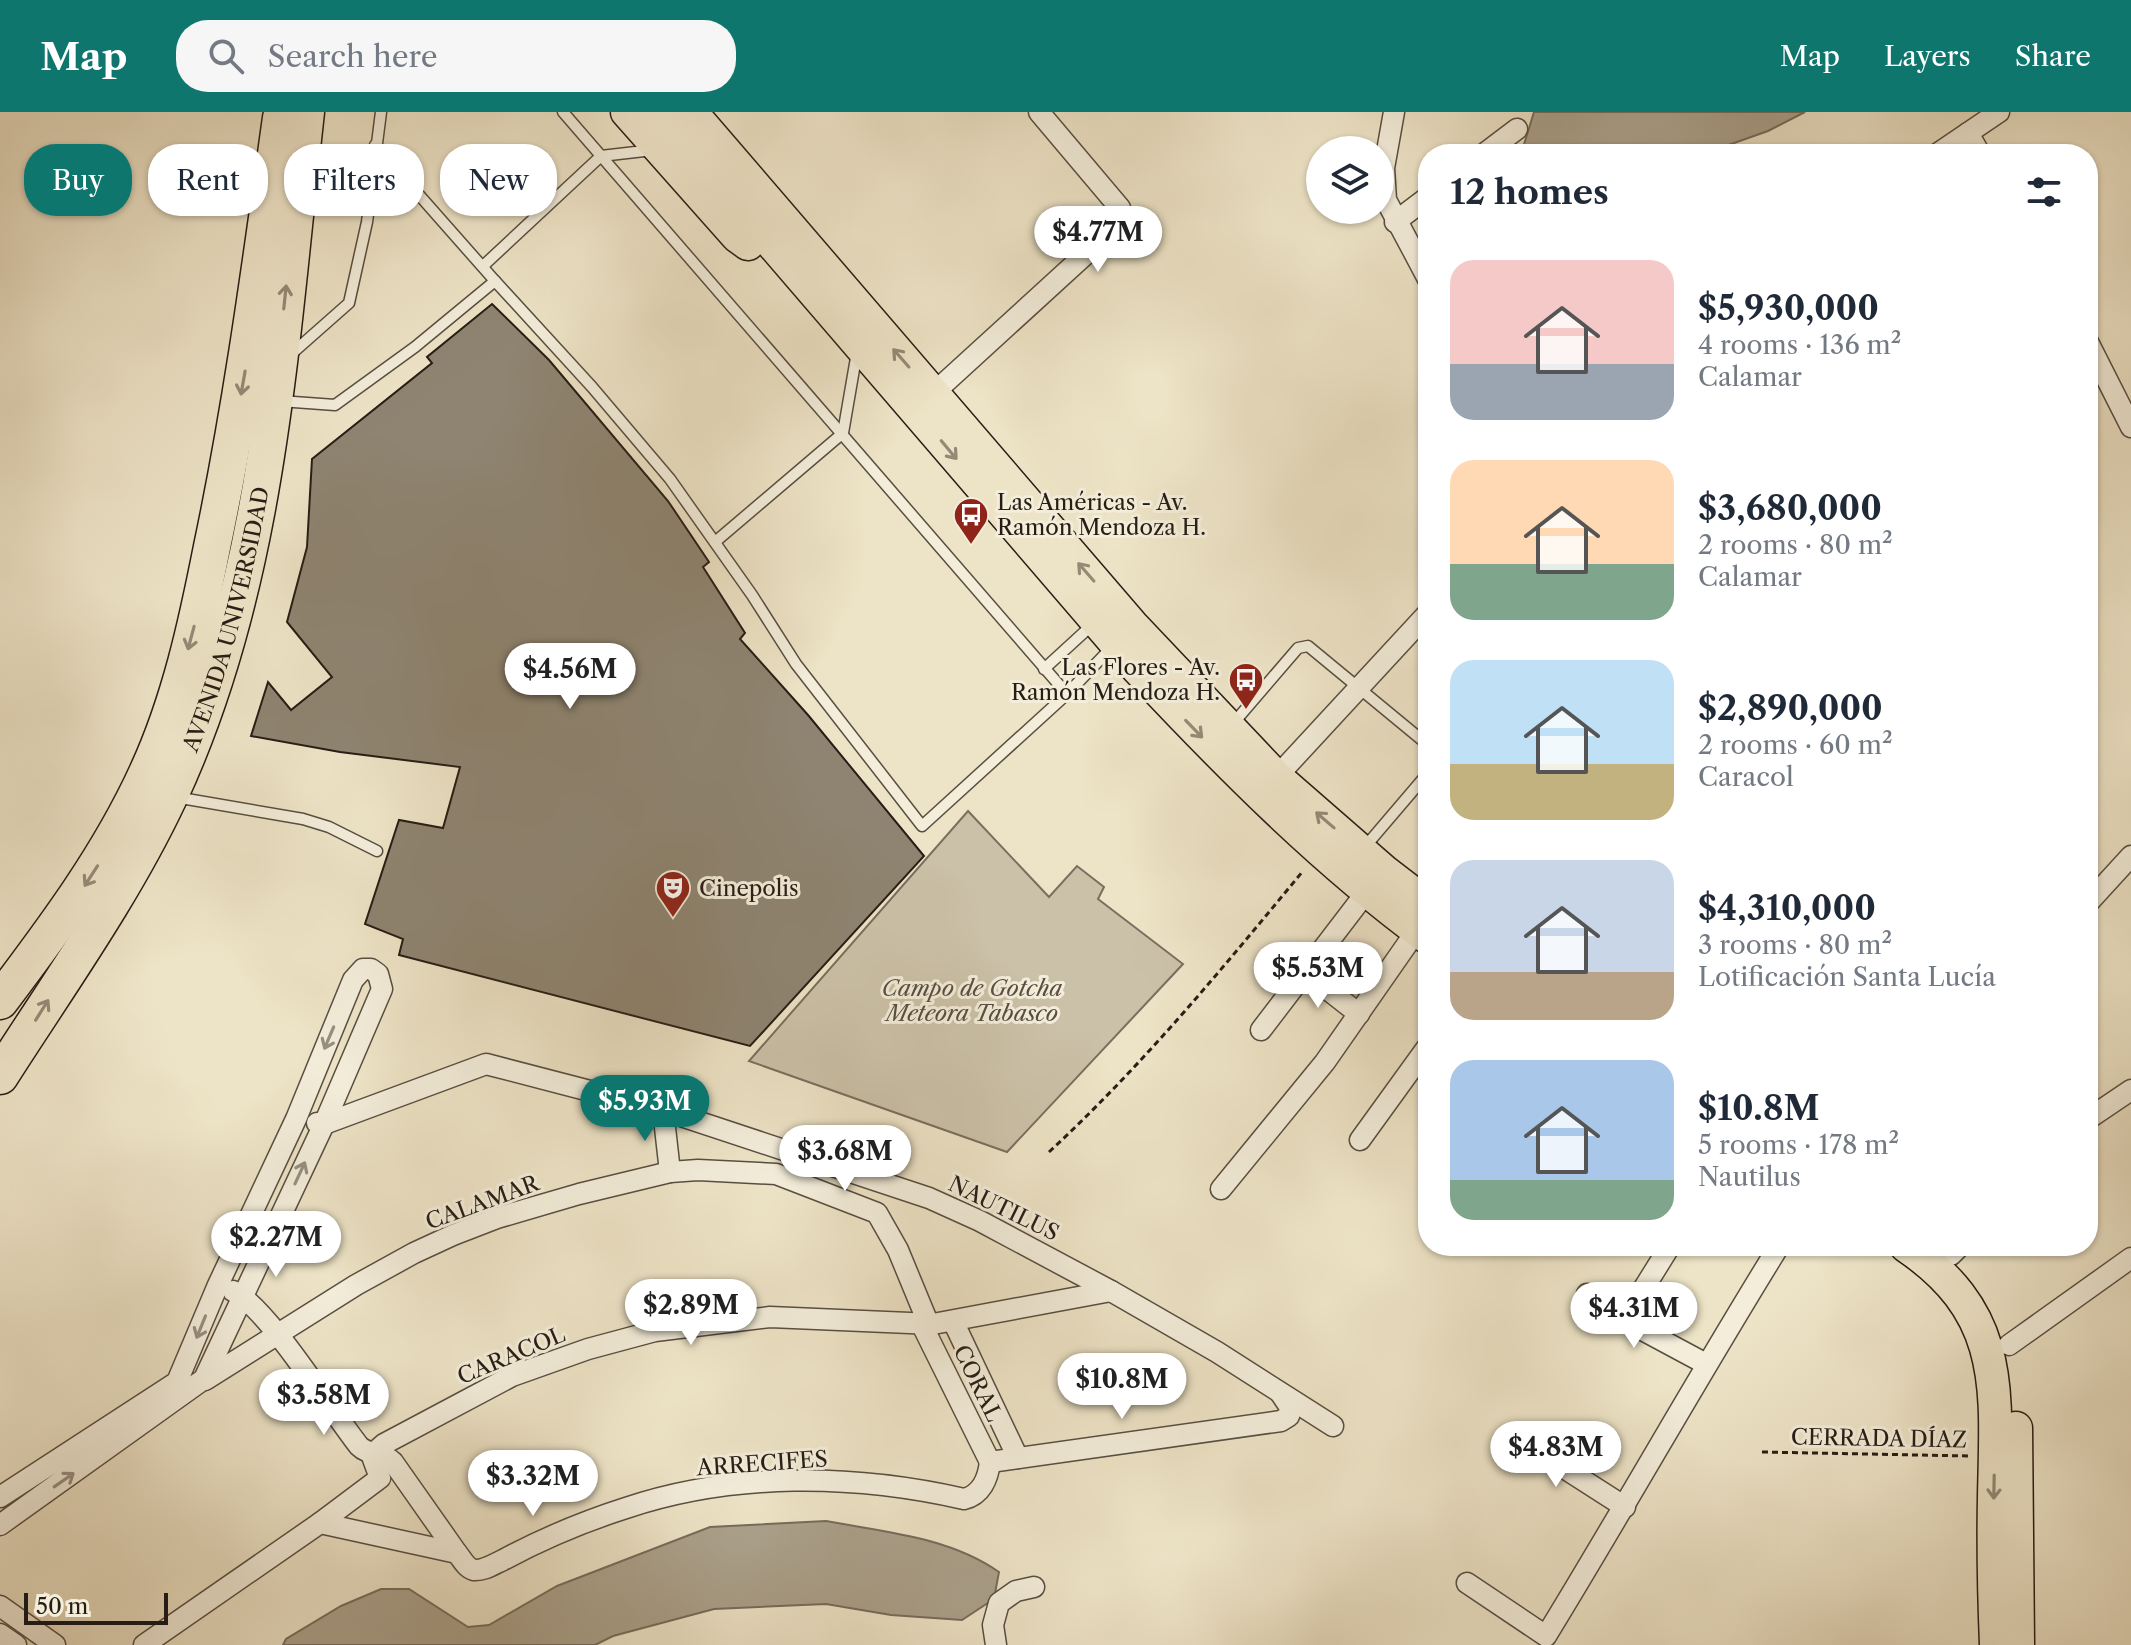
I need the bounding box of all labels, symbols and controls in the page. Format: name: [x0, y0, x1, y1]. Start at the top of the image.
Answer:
search box: [176, 20, 736, 92]
text: Map: [40, 33, 128, 80]
icon: search: [204, 34, 248, 78]
text: Search here: [268, 38, 438, 75]
text: Map: [1780, 39, 1840, 73]
text: Layers: [1884, 39, 1971, 73]
text: Share: [2015, 39, 2091, 73]
map controls: [1306, 136, 1394, 224]
button: layers: [1306, 136, 1394, 224]
chip: Buy: [24, 144, 132, 216]
chip: Rent: [148, 144, 268, 216]
chip: Filters: [284, 144, 424, 216]
chip: New: [440, 144, 557, 216]
icon: filters: [2022, 170, 2066, 214]
text: 12 homes: [1450, 171, 1609, 213]
pin: $4.77M: [1033, 206, 1163, 274]
text: $4.77M: [1052, 216, 1144, 248]
one-way arrow: [278, 285, 293, 310]
text: $5,930,000: [1698, 287, 1879, 329]
icon: home: [1514, 292, 1610, 388]
text: 4 rooms · 136 m²: [1698, 329, 1901, 361]
one-way arrow: [892, 348, 910, 369]
text: Calamar: [1698, 361, 1802, 393]
one-way arrow: [234, 370, 249, 395]
one-way arrow: [940, 439, 958, 460]
street label: AVENIDA UNIVERSIDAD: [177, 485, 275, 757]
text: $3,680,000: [1698, 487, 1882, 529]
place label: Las Américas - Av. Ramón Mendoza H.: [997, 489, 1206, 541]
icon: home: [1514, 492, 1610, 588]
bus stop icon: Las Américas - Av. Ramón Mendoza H.: [952, 496, 990, 546]
text: 2 rooms · 80 m²: [1698, 529, 1893, 561]
text: Calamar: [1698, 561, 1802, 593]
one-way arrow: [1077, 563, 1095, 583]
one-way arrow: [183, 624, 198, 650]
pin: $4.56M: [505, 643, 635, 711]
text: $4.56M: [523, 653, 617, 685]
place label: Las Flores - Av. Ramón Mendoza H.: [1011, 654, 1220, 706]
bus stop icon: Las Flores - Av. Ramón Mendoza H.: [1227, 661, 1265, 711]
text: $2,890,000: [1698, 687, 1883, 729]
icon: home: [1514, 692, 1610, 788]
one-way arrow: [1185, 719, 1204, 739]
text: 2 rooms · 60 m²: [1698, 729, 1893, 761]
text: Caracol: [1698, 761, 1794, 793]
one-way arrow: [1315, 811, 1335, 829]
one-way arrow: [82, 864, 98, 887]
theatre icon: Cinepolis: [654, 869, 692, 919]
place label: Cinepolis: [699, 875, 799, 902]
text: $4,310,000: [1698, 887, 1876, 929]
icon: home: [1514, 892, 1610, 988]
text: 3 rooms · 80 m²: [1698, 929, 1892, 961]
pin: $5.53M: [1253, 942, 1383, 1010]
text: $5.53M: [1272, 952, 1364, 984]
text: Lotificación Santa Lucía: [1698, 961, 1996, 993]
park label: Campo de Gotcha Meteora Tabasco: [882, 975, 1062, 1027]
one-way arrow: [34, 999, 50, 1022]
one-way arrow: [321, 1025, 335, 1050]
pin: $5.93M: [580, 1075, 710, 1143]
text: $5.93M: [598, 1085, 692, 1117]
text: $10.8M: [1698, 1087, 1820, 1129]
icon: home: [1514, 1092, 1610, 1188]
pin: $3.68M: [780, 1125, 910, 1193]
text: 5 rooms · 178 m²: [1698, 1129, 1899, 1161]
text: $3.68M: [797, 1135, 893, 1167]
text: Nautilus: [1698, 1161, 1801, 1193]
one-way arrow: [293, 1162, 308, 1186]
street label: CALAMAR: [422, 1169, 543, 1235]
street label: NAUTILUS: [944, 1170, 1063, 1247]
pin: $2.27M: [211, 1211, 341, 1279]
text: $2.27M: [229, 1221, 323, 1253]
pin: $2.89M: [626, 1279, 756, 1347]
pin: $4.31M: [1569, 1282, 1699, 1350]
text: $2.89M: [643, 1289, 739, 1321]
text: $4.31M: [1588, 1292, 1680, 1324]
one-way arrow: [193, 1314, 207, 1339]
street label: CARACOL: [453, 1320, 570, 1390]
street label: CORAL: [947, 1341, 1008, 1426]
pin: $10.8M: [1057, 1353, 1187, 1421]
text: $10.8M: [1075, 1363, 1169, 1395]
pin: $3.58M: [259, 1369, 389, 1437]
text: $3.58M: [277, 1379, 371, 1411]
pin: $4.83M: [1491, 1421, 1621, 1489]
street label: CERRADA DÍAZ: [1791, 1422, 1967, 1454]
text: $4.83M: [1508, 1431, 1604, 1463]
street label: ARRECIFES: [695, 1445, 829, 1482]
pin: $3.32M: [468, 1450, 598, 1518]
text: $3.32M: [486, 1460, 580, 1492]
one-way arrow: [52, 1472, 74, 1488]
one-way arrow: [1986, 1473, 2002, 1500]
scale bar: [24, 1589, 168, 1625]
text: 50 m: [36, 1593, 88, 1620]

